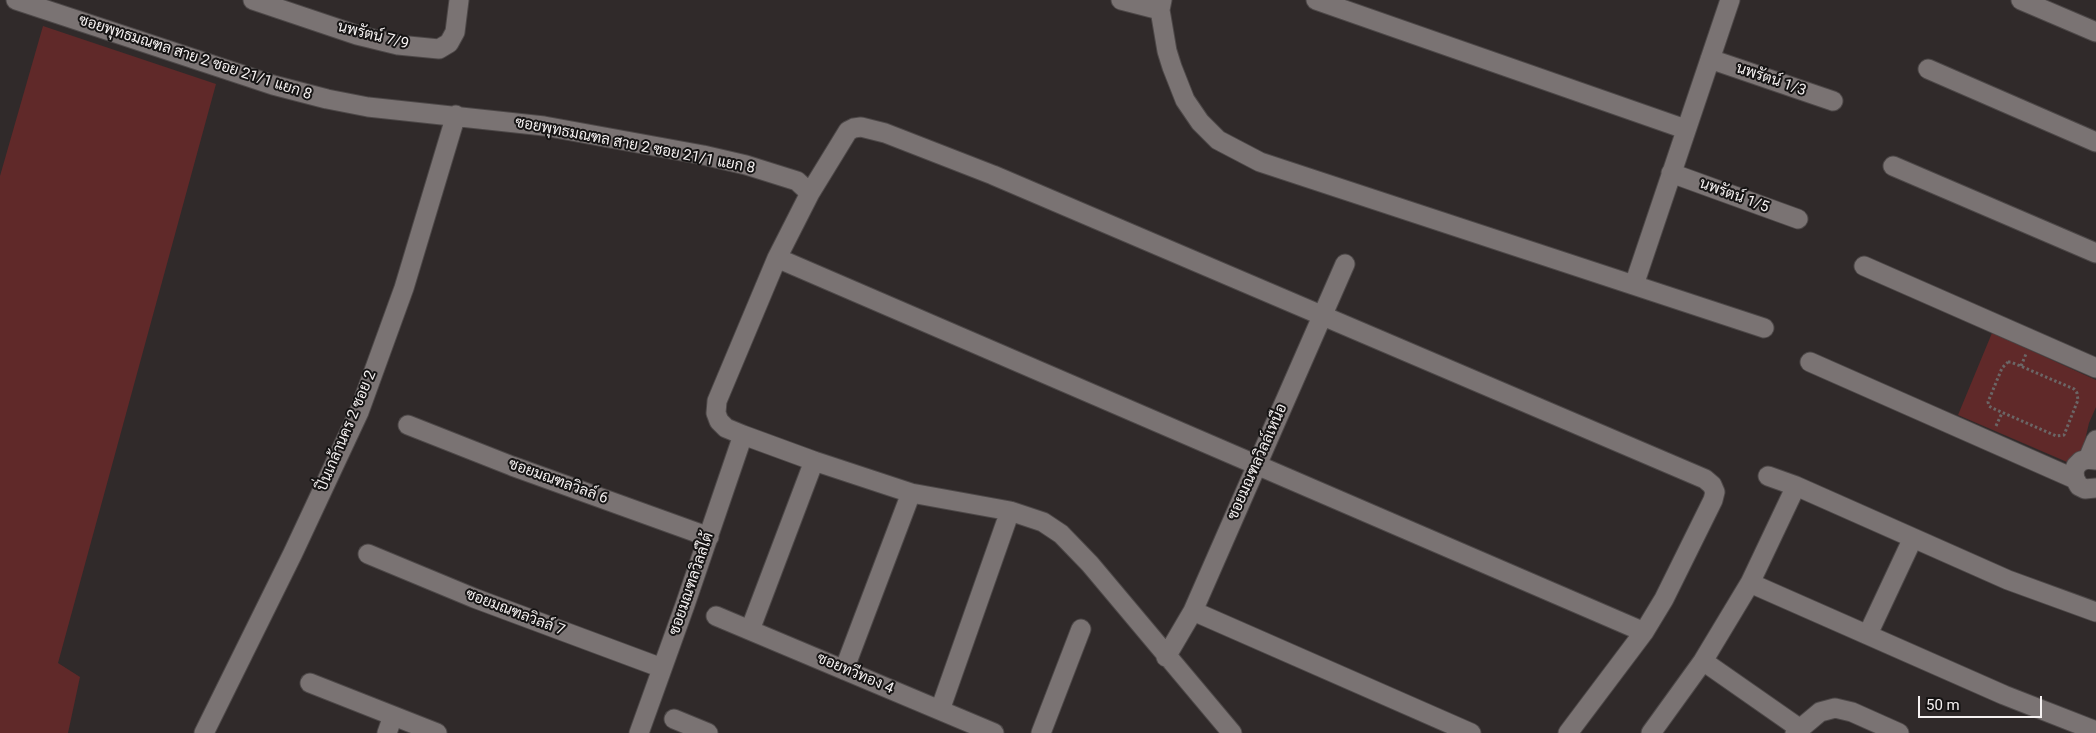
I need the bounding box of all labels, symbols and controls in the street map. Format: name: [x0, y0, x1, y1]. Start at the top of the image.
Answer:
street label: ซอยพุทธมณฑล สาย 2 ซอย 21/1 แยก 8: [76, 12, 314, 104]
street label: นพรัตน์ 7/9: [335, 18, 411, 54]
street label: นพรัตน์ 1/3: [1734, 60, 1808, 100]
street label: ซอยพุทธมณฑล สาย 2 ซอย 21/1 แยก 8: [513, 114, 757, 178]
street label: นพรัตน์ 1/5: [1697, 175, 1771, 217]
street label: ปิ่นเกล้านคร 2 ซอย 2: [313, 368, 381, 494]
street label: ซอยมณฑลวิลล์เหนือ: [1224, 401, 1292, 523]
street label: ซอยมณฑลวิลล์ 6: [506, 456, 610, 508]
street label: ซอยมณฑลวิลล์ใต้: [666, 530, 718, 638]
street label: ซอยมณฑลวิลล์ 7: [463, 586, 567, 640]
street label: ซอยทวีทอง 4: [814, 650, 896, 698]
scale bar: [1921, 686, 2045, 718]
text: 50 m: [1926, 696, 1960, 714]

